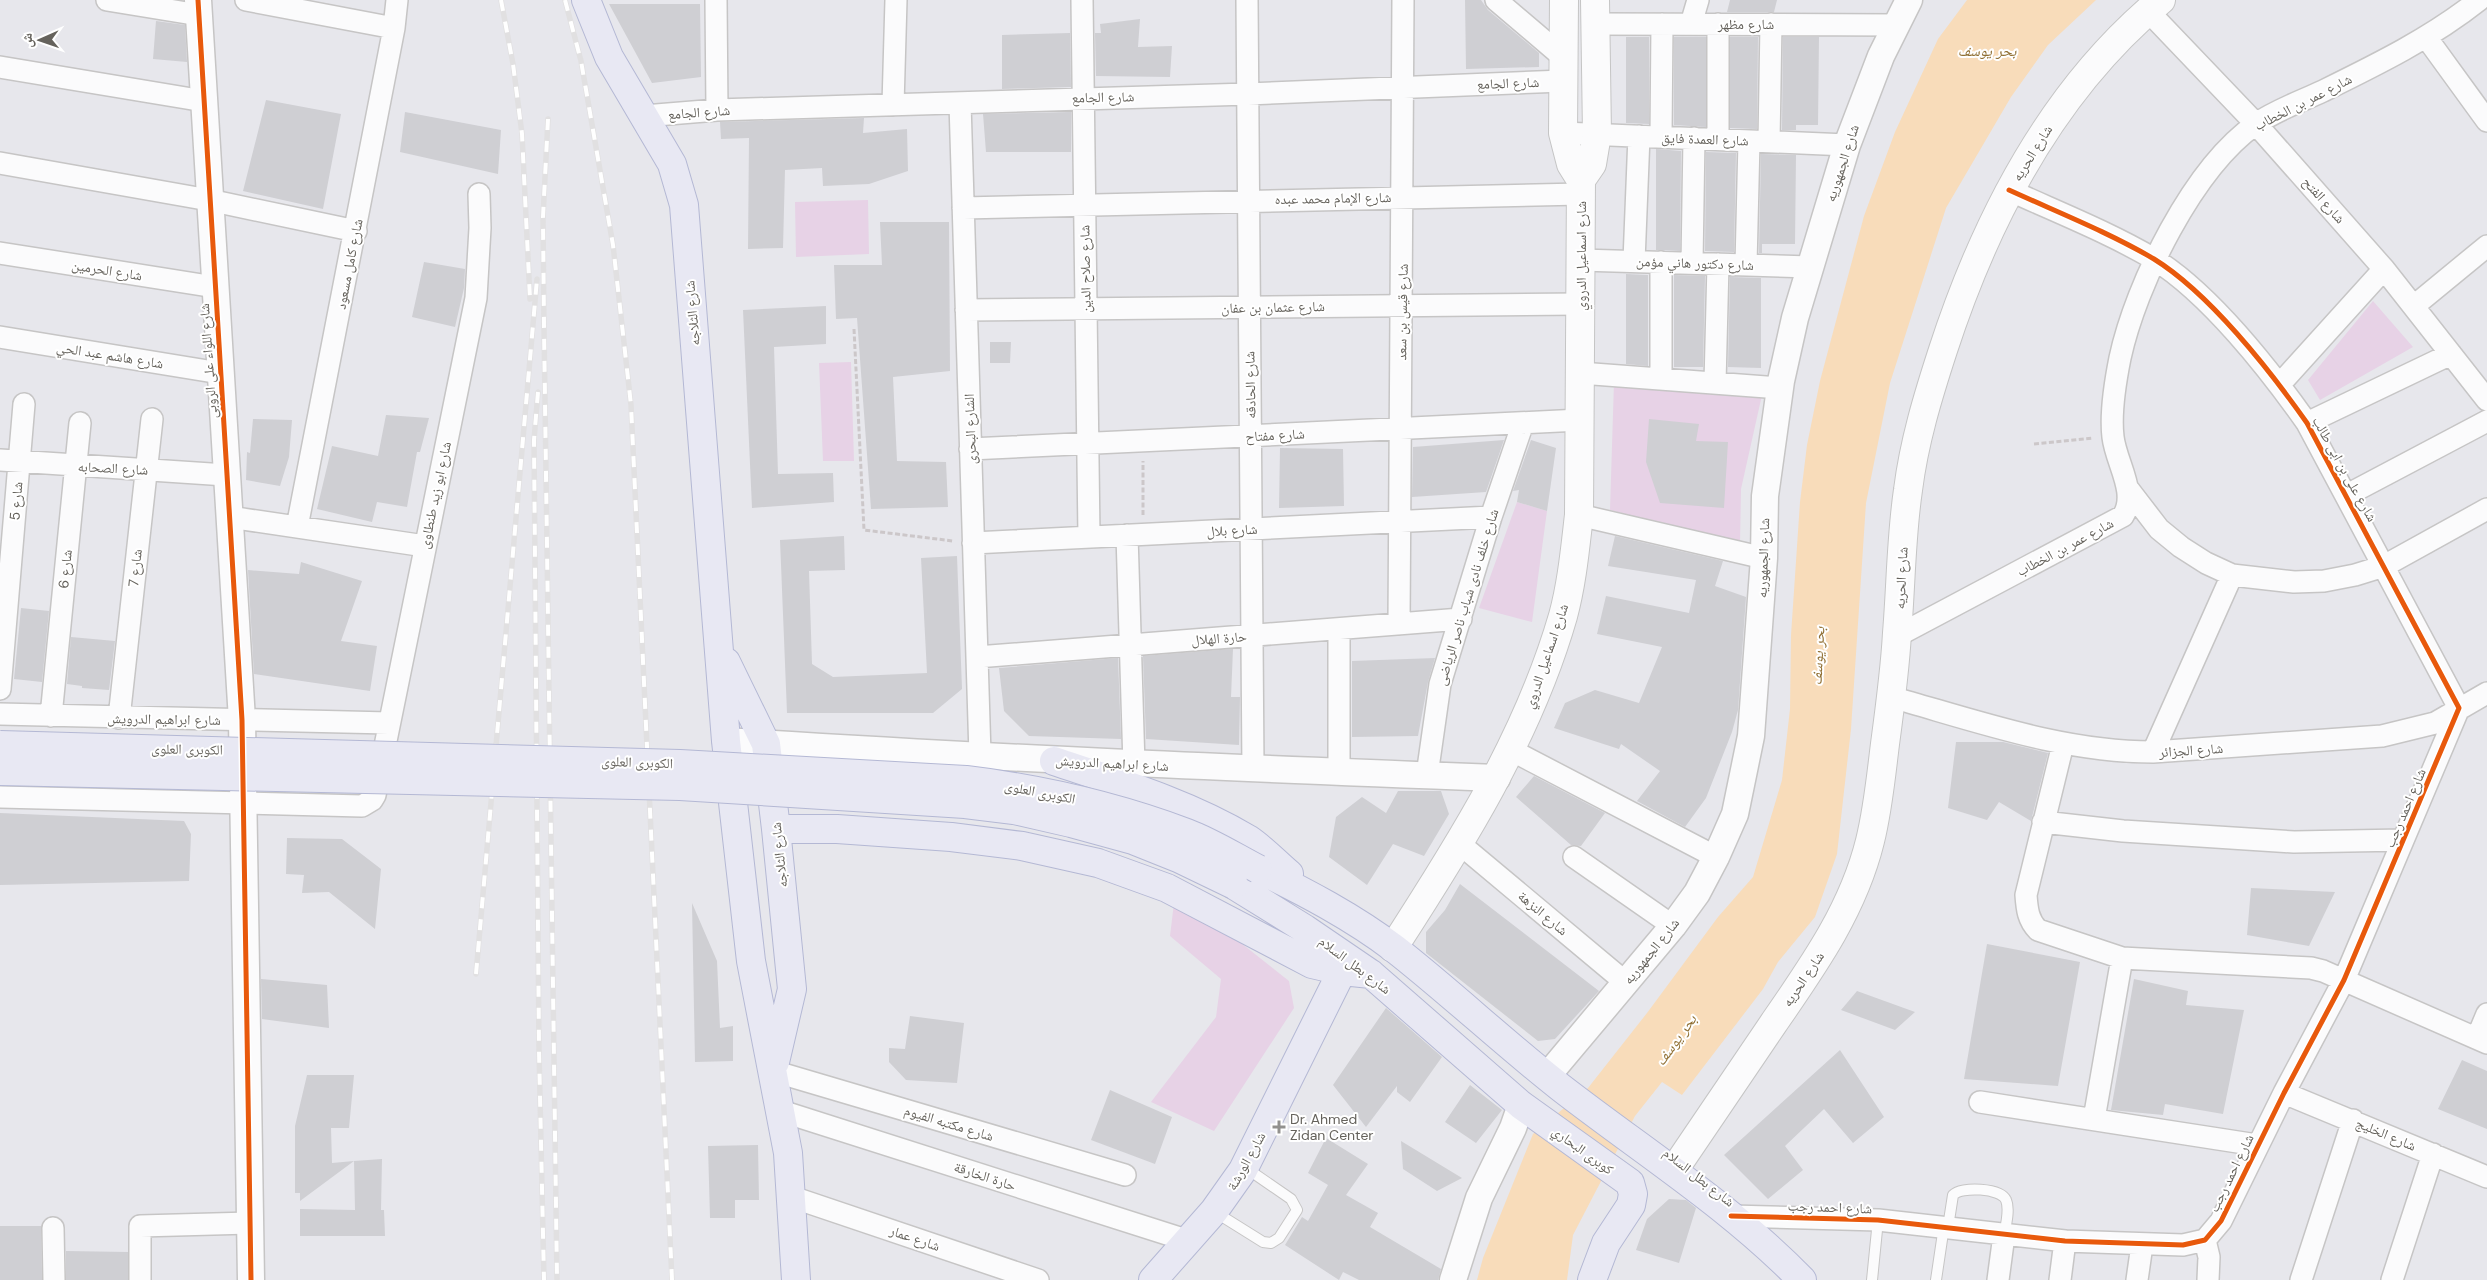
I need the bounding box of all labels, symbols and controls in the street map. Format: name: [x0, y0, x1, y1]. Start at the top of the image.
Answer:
north arrow: [15, 15, 65, 65]
street label: شارع مظهر: [1717, 15, 1774, 34]
text: ش: [18, 33, 36, 48]
water label: بحر يوسف: [1958, 41, 2017, 61]
street label: شارع عمر بن الخطاب: [2251, 70, 2355, 135]
street label: شارع الجامع: [1476, 73, 1540, 94]
street label: شارع الجامع: [1072, 87, 1134, 108]
street label: شارع الجامع: [667, 101, 731, 124]
street label: شارع الجمهوريه: [1821, 122, 1864, 204]
street label: شارع الحريه: [2008, 122, 2057, 185]
street label: شارع العمدة فايق: [1661, 128, 1749, 151]
street label: شارع الفتح: [2298, 173, 2349, 228]
street label: شارع الإمام محمد عبده: [1274, 188, 1392, 209]
street label: شارع اسماعيل الدروي: [1572, 201, 1593, 311]
street label: شارع كامل مسعود: [331, 217, 368, 311]
street label: شارع صلاح الدين: [1075, 225, 1096, 313]
street label: شارع دكتور هاني مؤمن: [1636, 252, 1754, 277]
street label: شارع الحرمين: [70, 256, 144, 285]
street label: شارع قيس بن سعد: [1392, 264, 1413, 360]
street label: شارع الثلاجه: [680, 280, 705, 346]
street label: شارع عثمان بن عفان: [1221, 297, 1325, 318]
street label: شارع اللواء على الروبى: [195, 303, 222, 419]
street label: شارع هاشم عبد الحي: [55, 338, 165, 375]
street label: شارع الحادقه: [1240, 351, 1261, 419]
street label: الشارع البحرى: [960, 393, 981, 465]
street label: شارع على بن ابى طالب: [2308, 413, 2381, 525]
street label: شارع مفتاح: [1245, 424, 1305, 447]
street label: شارع ابو زيد طنطاوى: [415, 440, 456, 551]
street label: شارع الصحابه: [77, 457, 149, 480]
street label: شارع 5: [5, 481, 28, 521]
street label: شارع خلف نادى شباب ناصر الرياضى: [1432, 507, 1503, 688]
street label: شارع عمر بن الخطاب: [2013, 514, 2117, 581]
street label: شارع الجمهوريه: [1753, 518, 1774, 598]
street label: شارع بلال: [1206, 520, 1258, 541]
street label: شارع الحريه: [1890, 546, 1913, 610]
street label: شارع 7: [124, 548, 147, 588]
street label: شارع 6: [54, 549, 77, 590]
street label: شارع اسماعيل الدروي: [1520, 601, 1575, 712]
water label: بحر يوسف: [1806, 625, 1830, 686]
street label: حارة الهلال: [1191, 627, 1248, 649]
street label: شارع ابراهيم الدرويش: [107, 709, 221, 730]
street label: الكوبرى العلوى: [151, 739, 223, 759]
street label: شارع الجزائر: [2157, 739, 2224, 762]
street label: شارع ابراهيم الدرويش: [1055, 751, 1169, 776]
street label: الكوبرى العلوى: [601, 752, 673, 772]
street label: شارع احمد رجب: [2380, 766, 2431, 851]
street label: الكوبرى العلوى: [1003, 776, 1077, 808]
street label: شارع الثلاجه: [767, 821, 792, 888]
street label: شارع النزهة: [1514, 887, 1572, 940]
street label: شارع الجمهوريه: [1619, 914, 1684, 988]
street label: شارع بطل السلام: [1315, 932, 1395, 999]
street label: شارع الحريه: [1778, 948, 1829, 1011]
water label: بحر يوسف: [1651, 1010, 1702, 1070]
street label: شارع مكتبه الفيوم: [902, 1101, 996, 1146]
place label: Dr. Ahmed Zidan Center: [1290, 1110, 1374, 1144]
street label: شارع الخليج: [2353, 1113, 2419, 1156]
marker: Dr. Ahmed Zidan Center: [1272, 1120, 1286, 1134]
street label: كوبرى البحاري: [1547, 1122, 1617, 1180]
street label: شارع الورشة: [1223, 1129, 1270, 1194]
street label: شارع احمد رجب: [2204, 1131, 2259, 1215]
street label: شارع بطل السلام: [1659, 1143, 1738, 1211]
street label: حارة الخارقة: [952, 1158, 1018, 1194]
street label: شارع احمد رجب: [1787, 1197, 1873, 1218]
street label: شارع عمار: [886, 1221, 943, 1256]

